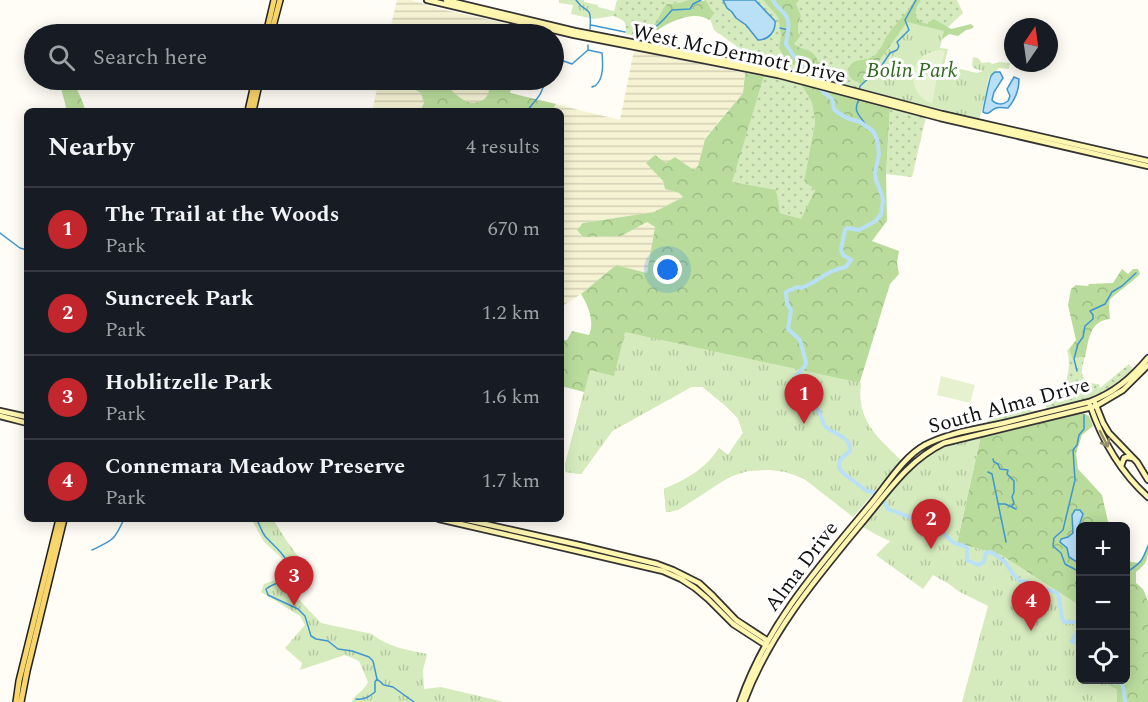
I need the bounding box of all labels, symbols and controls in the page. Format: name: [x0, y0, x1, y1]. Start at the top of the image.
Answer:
street label: West McDermott Drive: [629, 16, 849, 92]
north arrow: [1004, 18, 1058, 72]
search box: [24, 24, 564, 90]
icon: search: [45, 41, 78, 74]
text: Search here: [93, 41, 207, 74]
park label: Bolin Park: [866, 55, 958, 87]
text: Nearby: [48, 127, 134, 167]
text: 4 results: [466, 132, 540, 162]
text: The Trail at the Woods: [105, 198, 339, 231]
text: 1: [62, 214, 73, 244]
text: 670 m: [488, 214, 540, 244]
text: Park: [105, 231, 146, 261]
your location: [653, 255, 682, 284]
text: Suncreek Park: [105, 282, 254, 315]
text: 2: [62, 298, 73, 328]
text: 1.2 km: [482, 298, 540, 328]
text: Park: [105, 315, 146, 345]
text: Hoblitzelle Park: [105, 366, 273, 399]
street label: South Alma Drive: [925, 369, 1094, 443]
pin: 1: [784, 374, 824, 424]
text: 3: [62, 382, 73, 412]
text: 1.6 km: [482, 382, 540, 412]
text: Park: [105, 399, 146, 429]
one-way arrow: [1099, 429, 1110, 447]
text: Connemara Meadow Preserve: [105, 450, 405, 483]
text: 4: [62, 466, 73, 496]
text: 1.7 km: [482, 466, 540, 496]
text: Park: [105, 483, 146, 513]
pin: 2: [912, 500, 950, 549]
street label: Alma Drive: [757, 514, 847, 619]
map controls: [1076, 522, 1130, 684]
button: +: [1076, 522, 1130, 576]
pin: 3: [274, 556, 314, 606]
button: −: [1076, 576, 1130, 630]
pin: 4: [1012, 582, 1050, 631]
button: locate: [1076, 630, 1130, 684]

